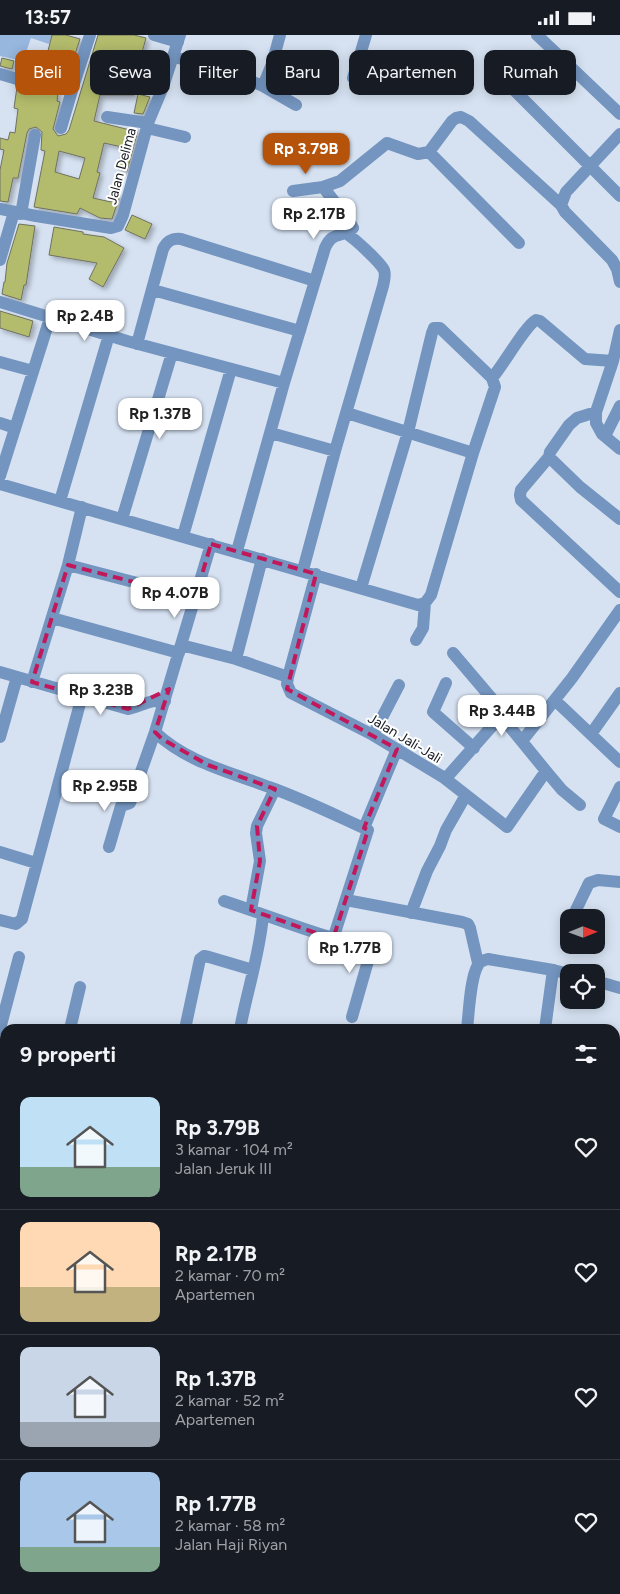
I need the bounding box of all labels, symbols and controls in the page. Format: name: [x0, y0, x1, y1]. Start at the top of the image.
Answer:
text: 13:57: [25, 6, 71, 29]
chip: Beli: [15, 50, 80, 95]
chip: Sewa: [90, 50, 170, 95]
chip: Filter: [180, 50, 256, 95]
chip: Baru: [266, 50, 339, 95]
chip: Apartemen: [349, 50, 474, 95]
chip: Rumah: [484, 50, 576, 95]
street label: Jalan Delima: [103, 126, 140, 206]
pin: Rp 3.79B: [254, 133, 358, 175]
text: Rp 3.79B: [274, 139, 338, 158]
pin: Rp 2.17B: [262, 197, 366, 240]
text: Rp 2.17B: [283, 204, 345, 223]
pin: Rp 2.4B: [39, 299, 131, 342]
text: Rp 2.4B: [57, 306, 113, 325]
pin: Rp 1.37B: [108, 397, 212, 440]
text: Rp 1.37B: [129, 404, 191, 423]
pin: Rp 4.07B: [123, 577, 227, 619]
text: Rp 4.07B: [142, 583, 208, 602]
pin: Rp 3.23B: [49, 673, 153, 716]
text: Rp 3.23B: [69, 680, 133, 699]
pin: Rp 3.44B: [450, 695, 554, 737]
text: Rp 3.44B: [469, 701, 535, 720]
street label: Jalan Jali-Jali: [365, 710, 445, 767]
pin: Rp 2.95B: [53, 769, 157, 812]
text: Rp 2.95B: [72, 776, 138, 795]
north arrow: [560, 909, 605, 954]
map controls: [560, 909, 605, 1009]
pin: Rp 1.77B: [298, 931, 402, 974]
text: Rp 1.77B: [319, 938, 381, 957]
button: locate: [560, 964, 605, 1009]
icon: filters: [572, 1040, 600, 1068]
text: 9 properti: [20, 1042, 116, 1067]
text: Rp 3.79B: [175, 1115, 260, 1140]
icon: home: [60, 1117, 120, 1177]
icon: heart: [572, 1133, 600, 1161]
text: 3 kamar · 104 m²: [175, 1140, 293, 1159]
text: Jalan Jeruk III: [175, 1159, 272, 1178]
text: Rp 2.17B: [175, 1241, 257, 1266]
icon: home: [60, 1242, 120, 1302]
icon: heart: [572, 1258, 600, 1286]
text: 2 kamar · 70 m²: [175, 1266, 285, 1285]
text: Apartemen: [175, 1285, 255, 1304]
text: Rp 1.37B: [175, 1366, 256, 1391]
icon: home: [60, 1367, 120, 1427]
icon: heart: [572, 1383, 600, 1411]
text: 2 kamar · 52 m²: [175, 1391, 284, 1410]
text: Apartemen: [175, 1410, 255, 1429]
text: Rp 1.77B: [175, 1491, 256, 1516]
icon: home: [60, 1492, 120, 1552]
icon: heart: [572, 1508, 600, 1536]
text: 2 kamar · 58 m²: [175, 1516, 285, 1535]
text: Jalan Haji Riyan: [175, 1535, 287, 1554]

